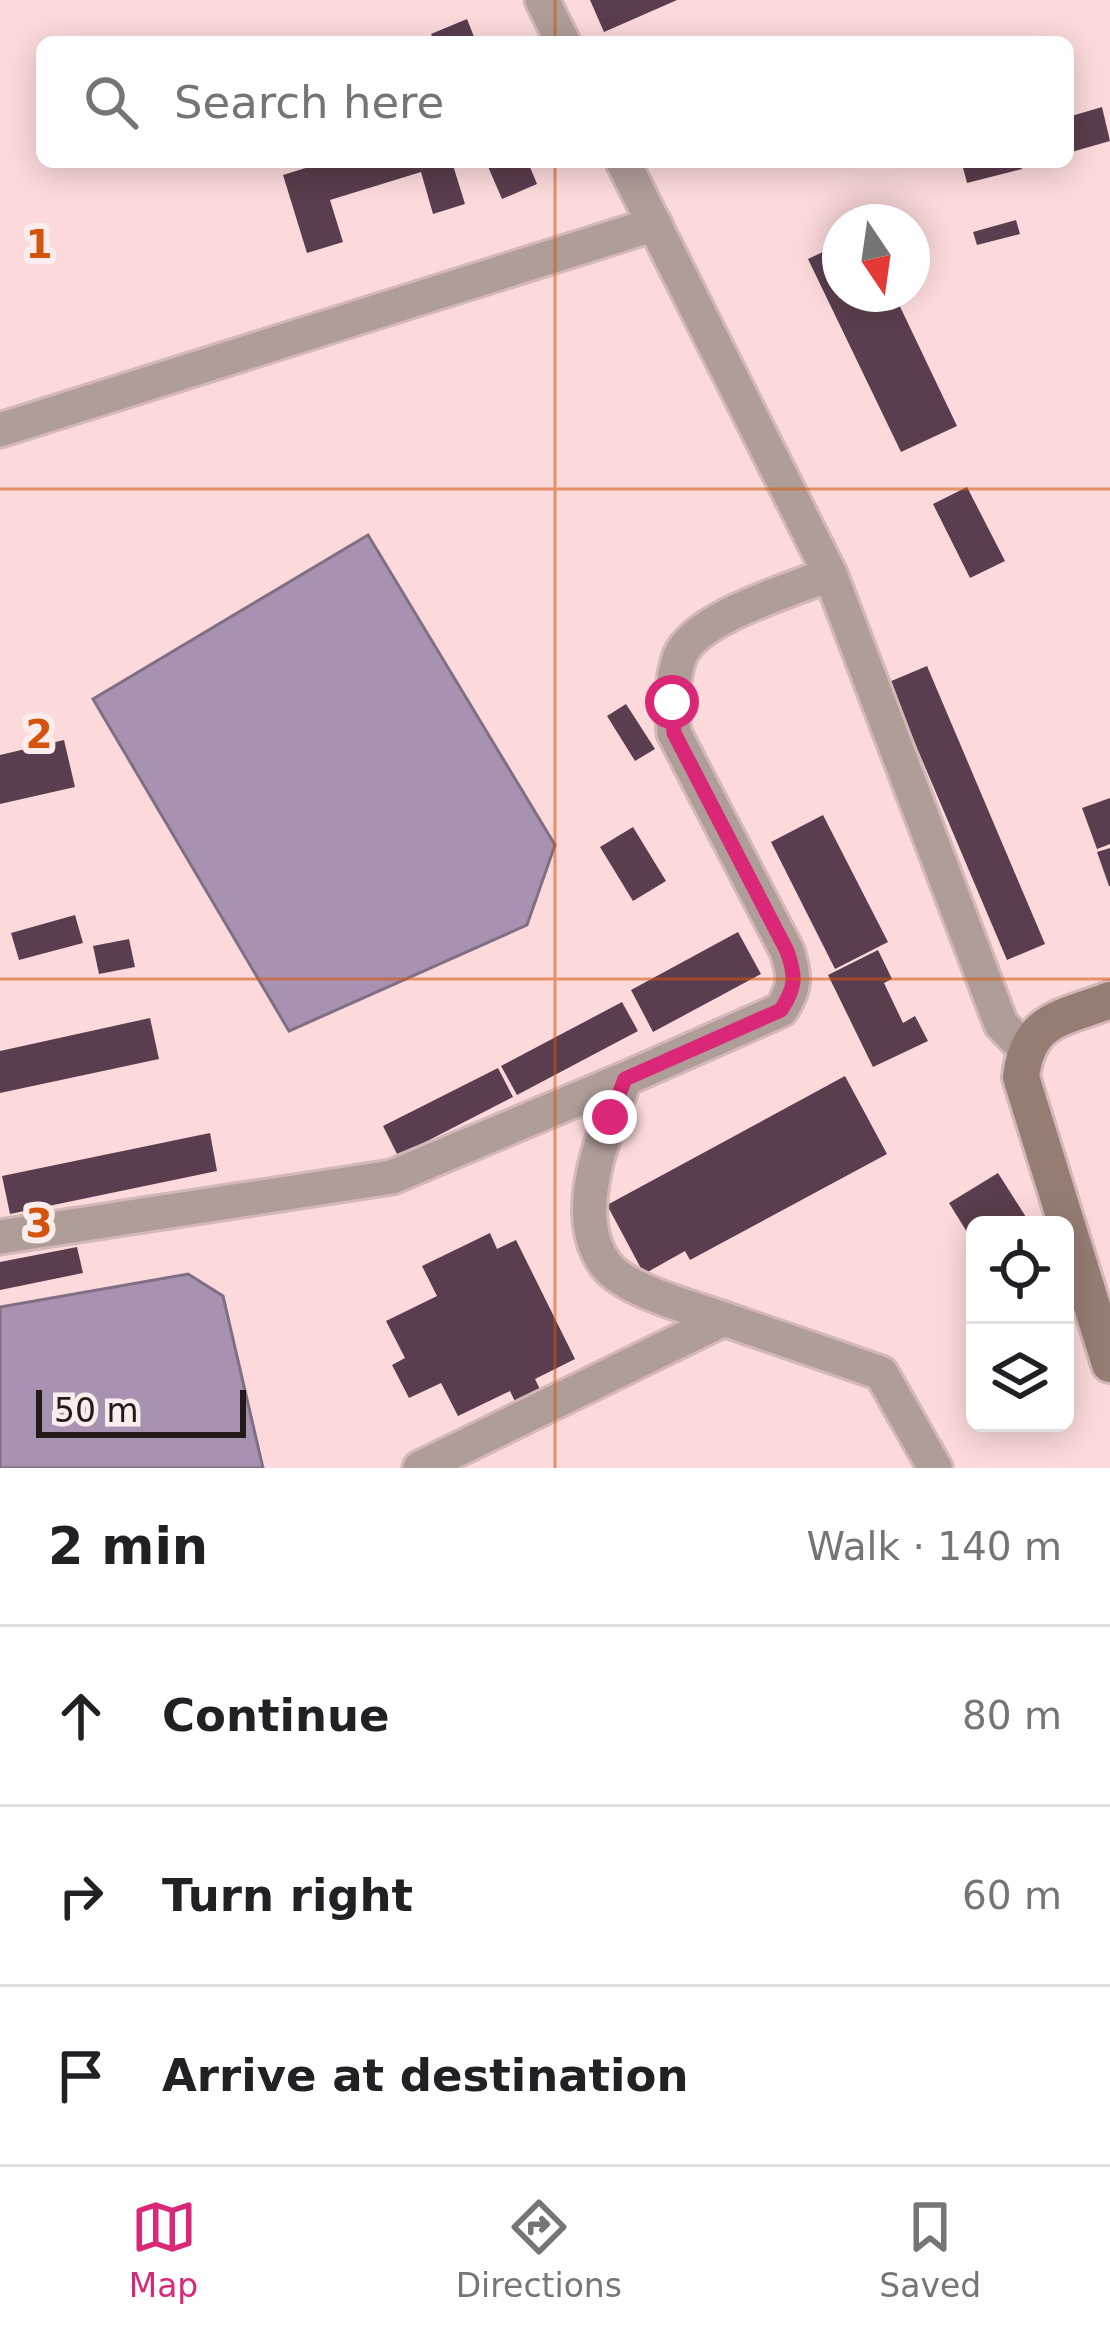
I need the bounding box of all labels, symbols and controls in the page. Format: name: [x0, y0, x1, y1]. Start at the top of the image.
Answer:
search box: [36, 36, 1074, 168]
icon: search: [78, 69, 144, 135]
text: Search here: [174, 76, 444, 129]
north arrow: [822, 204, 930, 312]
text: 1: [25, 222, 53, 267]
route start: [645, 675, 699, 729]
text: 2: [25, 712, 53, 757]
route end: [583, 1090, 637, 1144]
text: 3: [25, 1201, 53, 1246]
map controls: [966, 1216, 1074, 1432]
button: locate: [966, 1216, 1074, 1324]
button: layers: [966, 1324, 1074, 1432]
scale bar: [36, 1384, 246, 1437]
text: 50 m: [54, 1391, 139, 1430]
text: 2 min: [48, 1517, 208, 1576]
text: Walk · 140 m: [807, 1524, 1062, 1569]
icon: ahead: [48, 1683, 114, 1749]
text: Continue: [162, 1689, 390, 1742]
text: 80 m: [962, 1693, 1062, 1738]
icon: right: [48, 1863, 114, 1929]
text: Turn right: [162, 1869, 413, 1922]
text: 60 m: [962, 1873, 1062, 1918]
icon: arrive: [48, 2043, 114, 2109]
text: Arrive at destination: [162, 2049, 688, 2102]
tab: Map: [129, 2194, 198, 2305]
tab: Directions: [456, 2194, 622, 2305]
tab: Saved: [879, 2194, 981, 2305]

